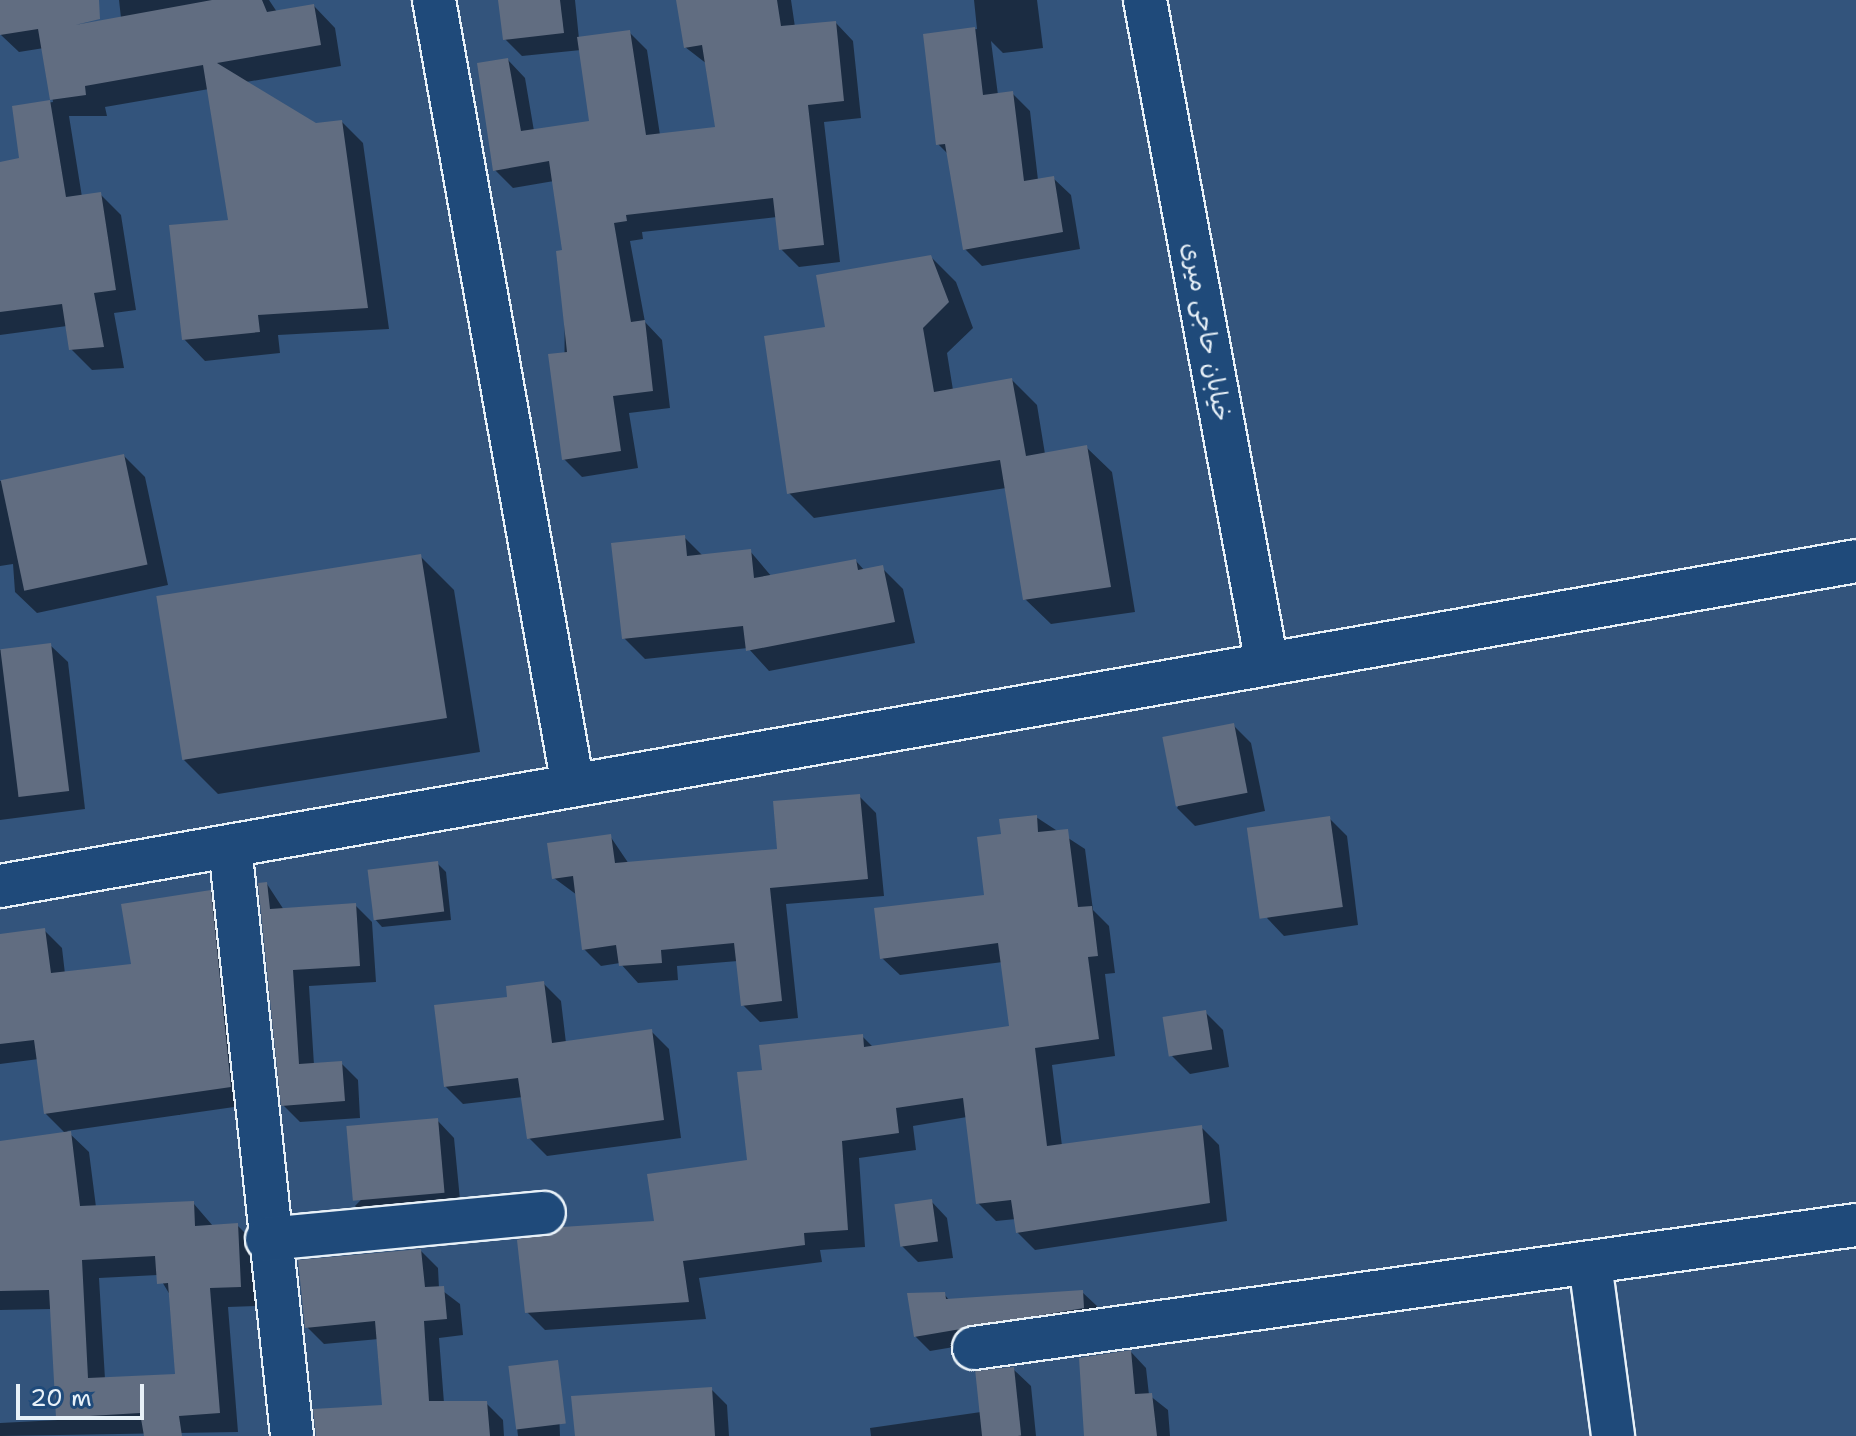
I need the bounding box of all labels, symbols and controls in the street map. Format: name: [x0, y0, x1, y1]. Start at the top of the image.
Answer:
street label: خیابان حاجی میری: [1176, 240, 1236, 424]
scale bar: [20, 1368, 148, 1418]
text: 20 m: [30, 1382, 92, 1414]

